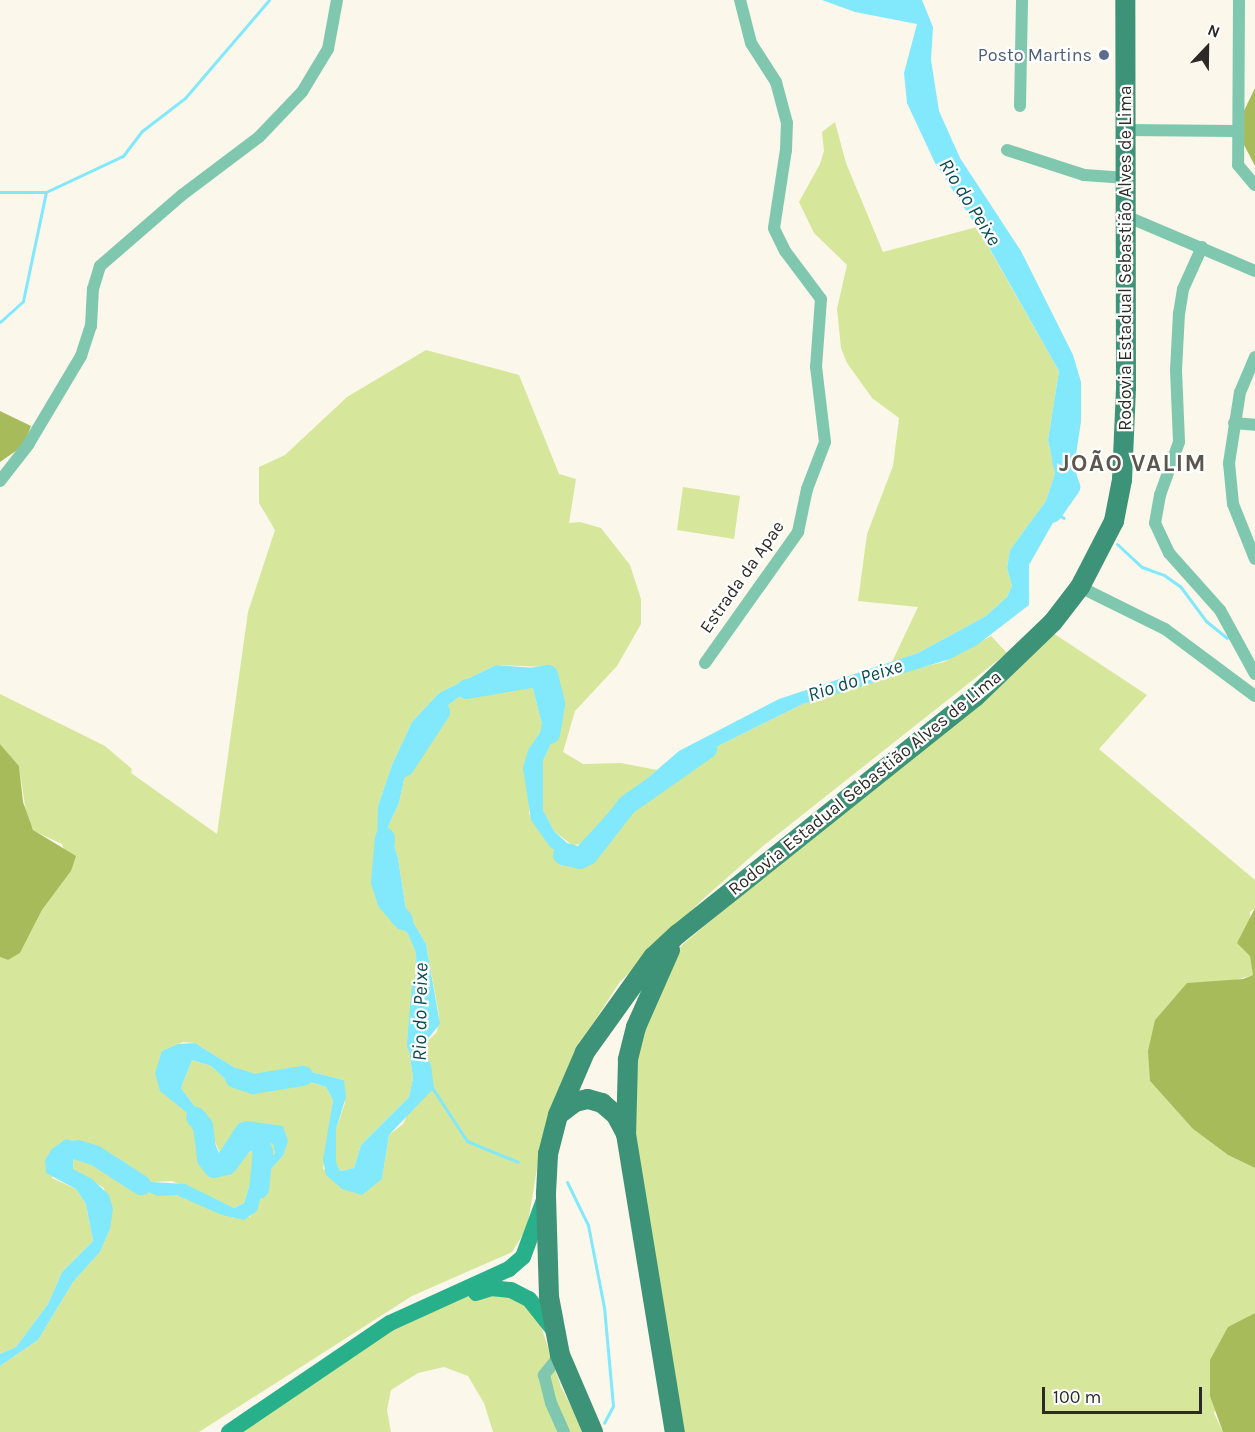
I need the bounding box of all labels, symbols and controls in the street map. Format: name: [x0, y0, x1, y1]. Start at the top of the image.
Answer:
north arrow: [1177, 18, 1237, 78]
text: N: [1205, 20, 1223, 42]
place label: Posto Martins: [978, 44, 1092, 66]
marker: Posto Martins: [1097, 48, 1111, 62]
street label: Rodovia Estadual Sebastião Alves de Lima: [1114, 85, 1136, 431]
water label: Rio do Peixe: [934, 154, 1006, 250]
district label: JOÃO VALIM: [1059, 450, 1207, 478]
street label: Estrada da Apae: [695, 517, 789, 637]
water label: Rio do Peixe: [804, 653, 906, 707]
street label: Rodovia Estadual Sebastião Alves de Lima: [724, 666, 1006, 900]
water label: Rio do Peixe: [407, 963, 433, 1061]
scale bar: [1045, 1375, 1206, 1413]
text: 100 m: [1053, 1386, 1101, 1408]

